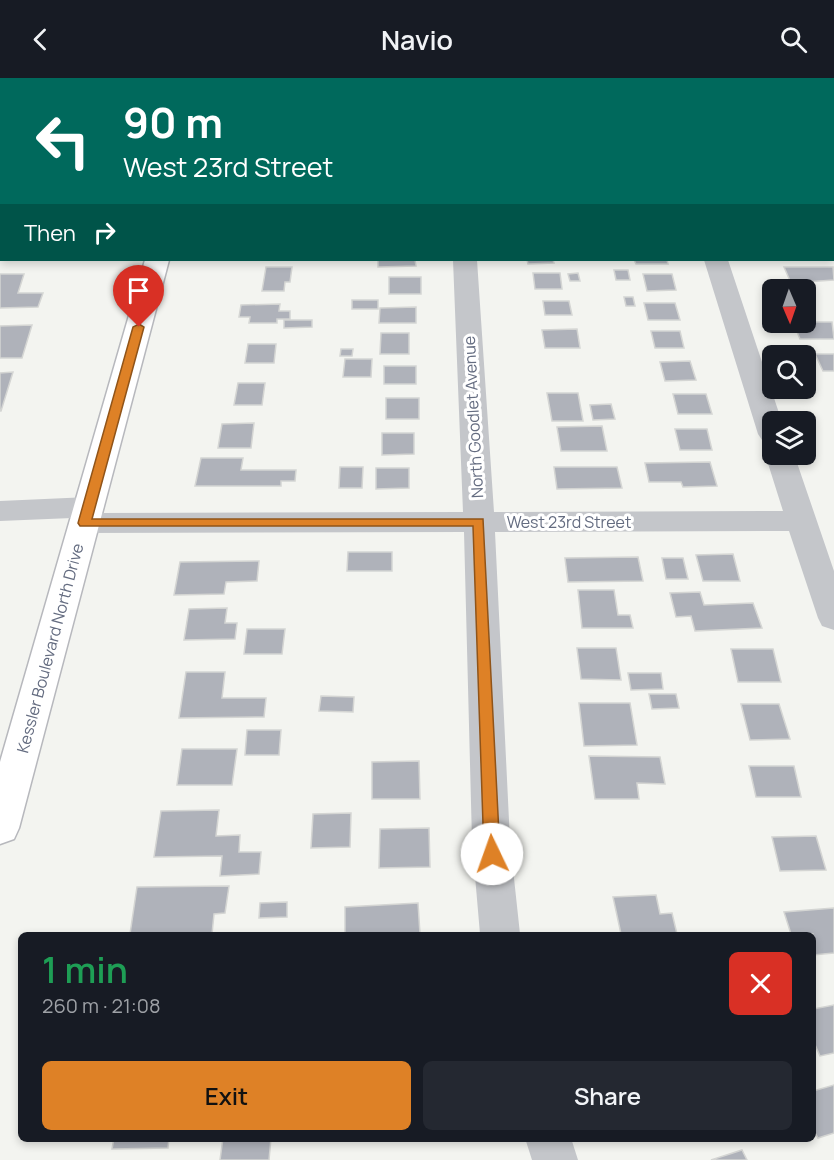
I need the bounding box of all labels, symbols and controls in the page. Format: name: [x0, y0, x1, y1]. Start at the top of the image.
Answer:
text: Navio: [381, 21, 453, 58]
icon: back: [24, 23, 57, 56]
icon: search: [777, 23, 810, 56]
text: 90 m: [123, 93, 223, 151]
icon: left: [24, 102, 102, 180]
text: West 23rd Street: [123, 148, 333, 185]
icon: right: [88, 216, 121, 249]
text: Then: [24, 218, 76, 248]
pin: [113, 265, 164, 327]
icon: arrive: [122, 274, 155, 307]
north arrow: [762, 279, 816, 333]
map controls: [762, 279, 816, 465]
street label: North Goodlet Avenue: [458, 335, 488, 499]
button: search: [762, 345, 816, 399]
button: layers: [762, 411, 816, 465]
street label: West 23rd Street: [507, 511, 631, 533]
street label: Kessler Boulevard North Drive: [11, 541, 89, 755]
position arrow: [460, 822, 524, 886]
text: 1 min: [42, 945, 128, 994]
button: close: [729, 952, 792, 1015]
text: 260 m · 21:08: [42, 992, 161, 1019]
button: Exit: [42, 1061, 411, 1130]
button: Share: [423, 1061, 792, 1130]

